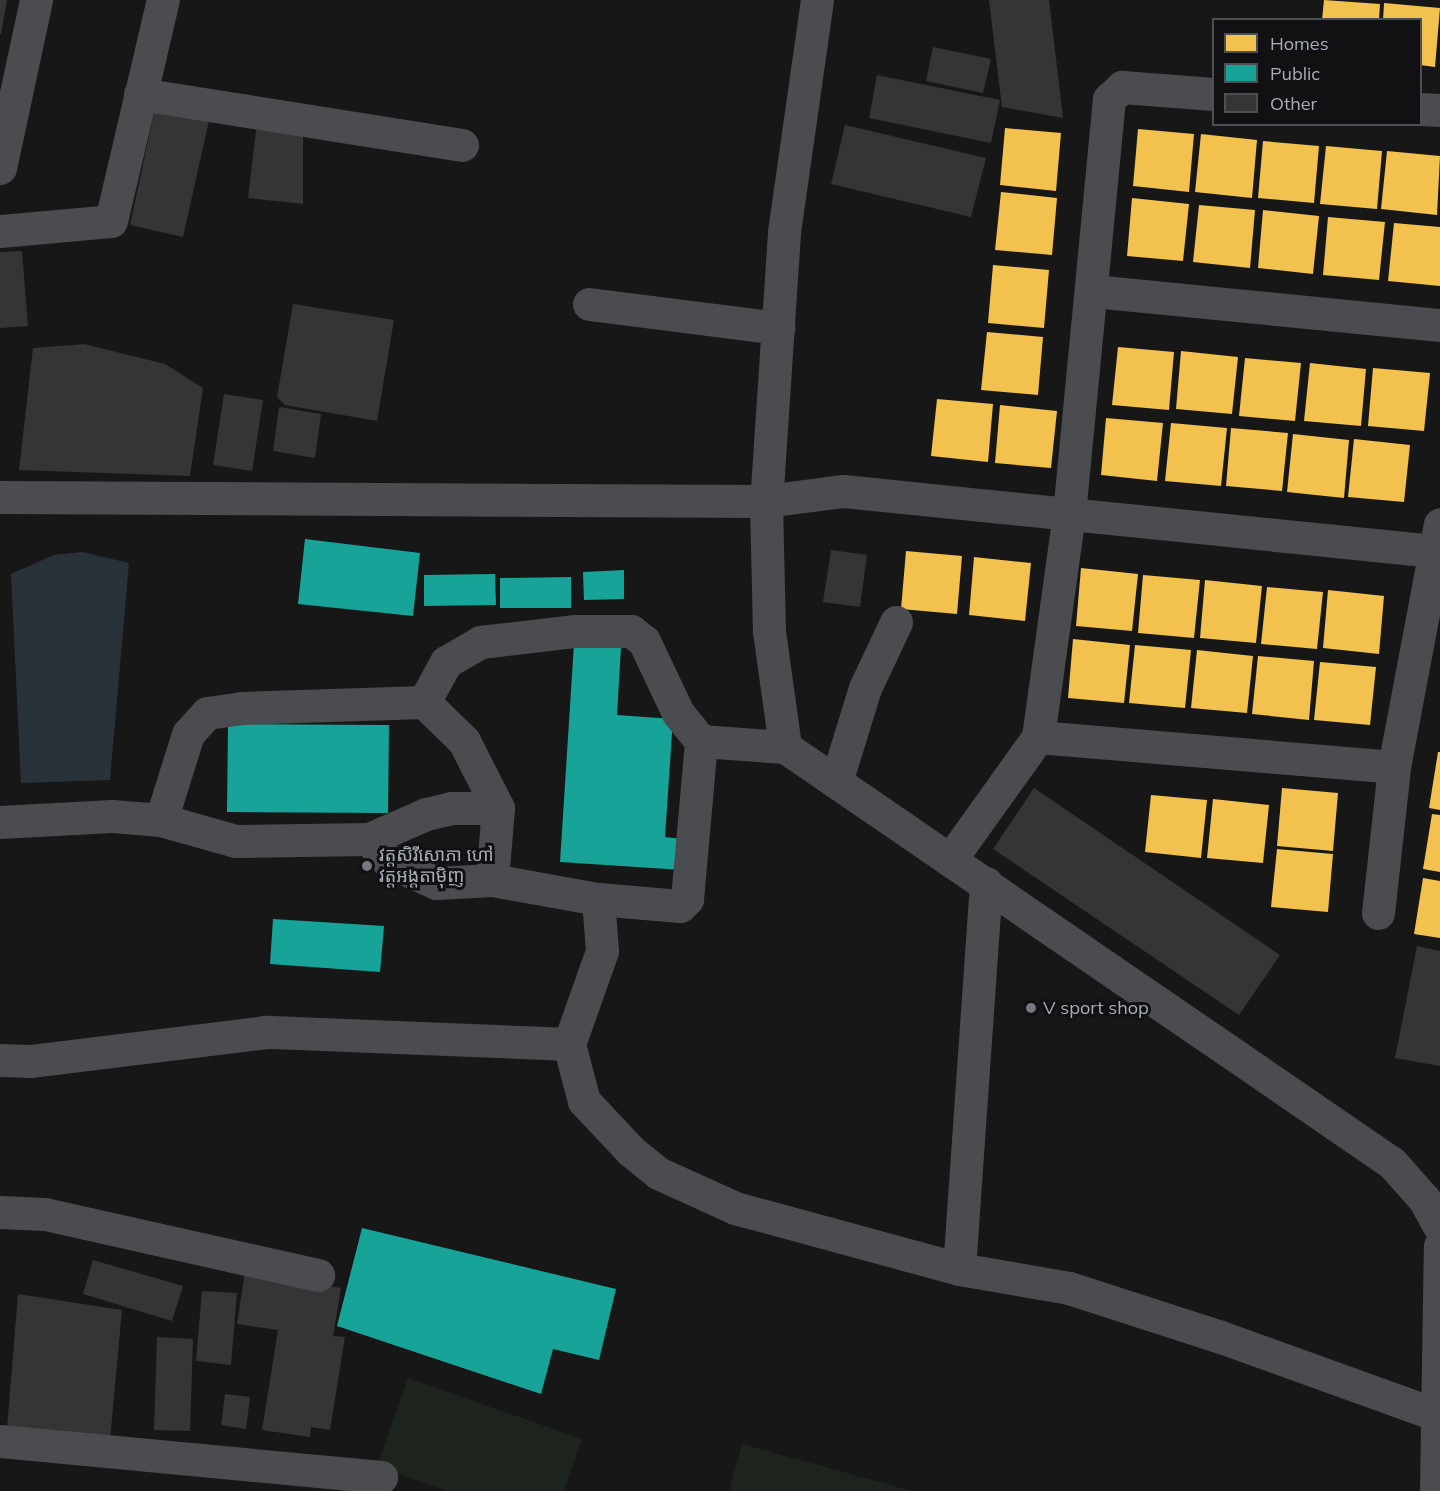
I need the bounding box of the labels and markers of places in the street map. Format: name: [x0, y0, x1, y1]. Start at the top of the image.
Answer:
place label: វត្តសិរីសោភា ហៅ វត្តអង្តតាម៉ិញ: [379, 845, 494, 888]
marker: វត្តសិរីសោភា ហៅ វត្តអង្តតាម៉ិញ: [360, 859, 374, 873]
place label: V sport shop: [1043, 997, 1149, 1019]
marker: V sport shop: [1024, 1001, 1038, 1015]

